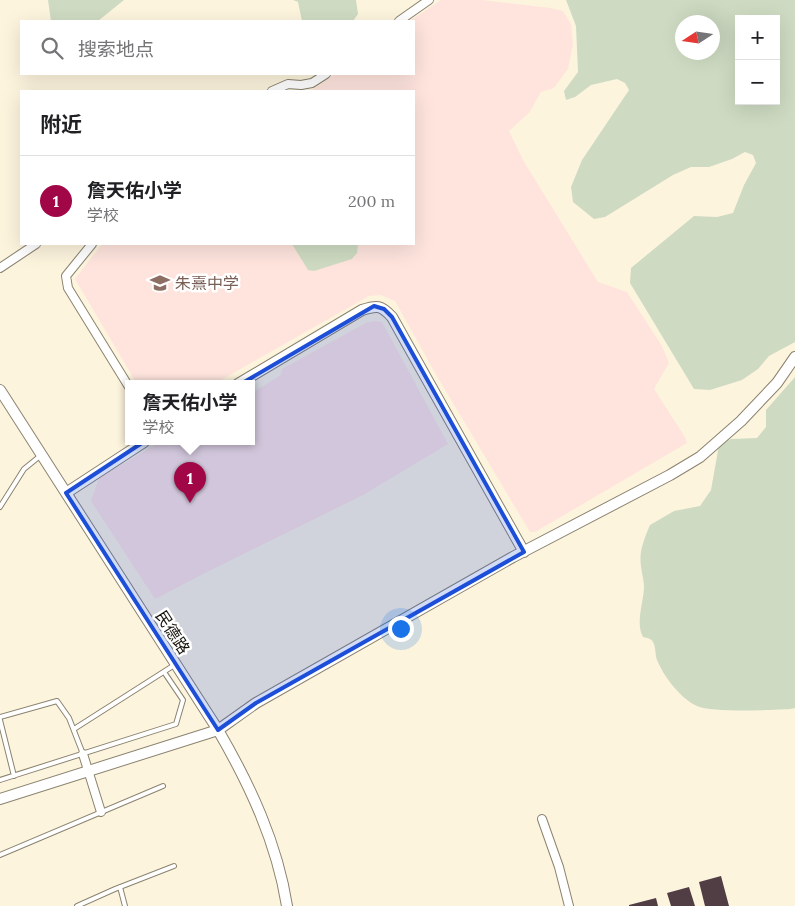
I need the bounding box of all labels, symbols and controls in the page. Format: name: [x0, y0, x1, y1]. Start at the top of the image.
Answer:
north arrow: [675, 15, 720, 60]
map controls: [735, 15, 780, 105]
button: +: [735, 15, 780, 60]
search box: [20, 20, 415, 75]
icon: search: [38, 34, 66, 62]
text: 搜索地点: [78, 37, 154, 61]
button: −: [735, 60, 780, 105]
text: 附近: [40, 111, 82, 138]
text: 詹天佑小学: [87, 178, 182, 202]
text: 1: [53, 191, 59, 211]
text: 200 m: [348, 191, 395, 211]
text: 学校: [87, 205, 119, 225]
school or university icon: 朱熹中学: [149, 272, 171, 294]
place label: 朱熹中学: [175, 273, 239, 293]
popup: [125, 380, 255, 445]
text: 詹天佑小学: [142, 390, 238, 414]
text: 学校: [142, 417, 175, 437]
pin: 1: [174, 462, 206, 503]
street label: 民德路: [152, 606, 194, 658]
your location: [388, 616, 414, 642]

